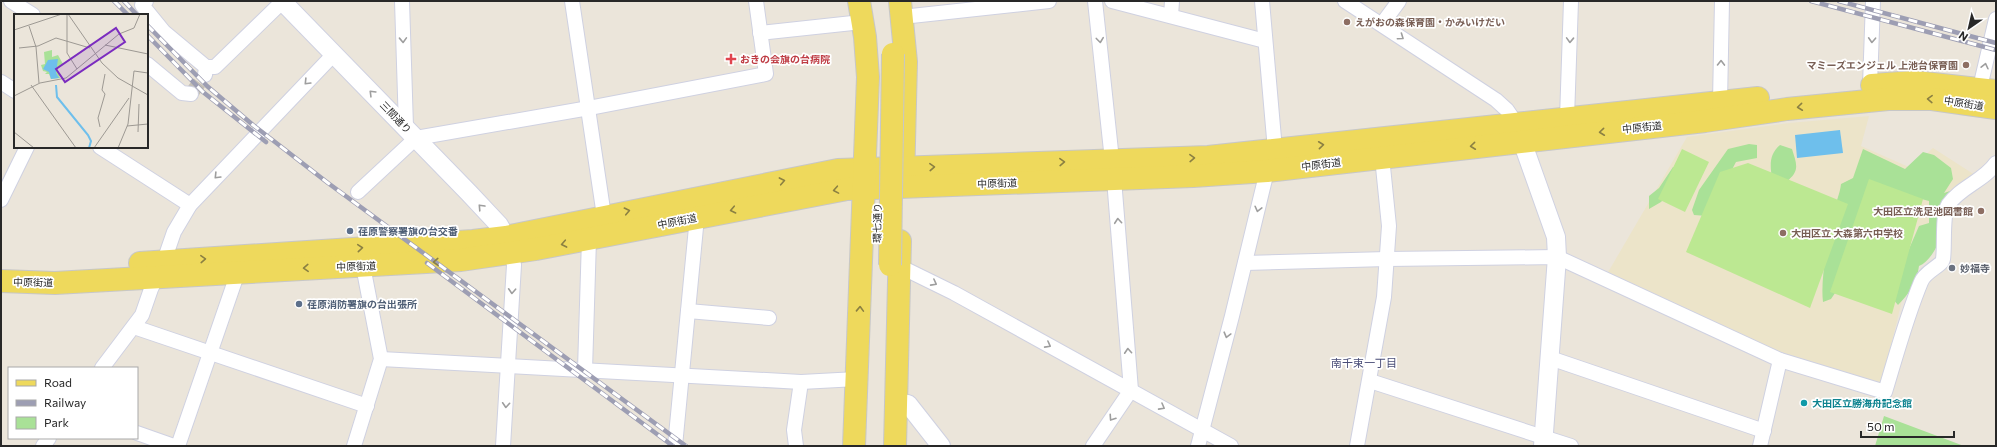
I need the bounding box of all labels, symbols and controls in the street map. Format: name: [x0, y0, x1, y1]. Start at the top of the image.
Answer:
north arrow: [1949, 8, 1989, 48]
inset map: [14, 14, 148, 148]
place label: えがおの森保育園・かみいけだい: [1355, 16, 1505, 28]
marker: えがおの森保育園・かみいけだい: [1342, 17, 1352, 27]
text: N: [1956, 29, 1970, 44]
one-way arrow: [1397, 32, 1404, 40]
one-way arrow: [399, 37, 408, 43]
one-way arrow: [1095, 37, 1104, 43]
one-way arrow: [1566, 37, 1575, 43]
one-way arrow: [1867, 37, 1876, 43]
marker: おきの会旗の台病院: [725, 53, 737, 65]
place label: おきの会旗の台病院: [740, 53, 830, 65]
place label: マミーズエンジェル 上池台保育園: [1807, 59, 1958, 71]
one-way arrow: [1716, 60, 1725, 66]
marker: マミーズエンジェル 上池台保育園: [1961, 60, 1971, 70]
one-way arrow: [1980, 63, 1988, 70]
one-way arrow: [304, 77, 312, 85]
one-way arrow: [369, 90, 377, 98]
street label: 中原街道: [1943, 94, 1985, 112]
one-way arrow: [1927, 95, 1933, 103]
street label: 三間通り: [378, 98, 414, 136]
one-way arrow: [1797, 103, 1803, 112]
street label: 中原街道: [1621, 119, 1663, 135]
one-way arrow: [1599, 127, 1605, 136]
one-way arrow: [1318, 141, 1324, 150]
one-way arrow: [1469, 141, 1476, 150]
one-way arrow: [1189, 153, 1195, 162]
street label: 中原街道: [1300, 156, 1342, 172]
one-way arrow: [1059, 158, 1065, 166]
one-way arrow: [929, 163, 935, 171]
one-way arrow: [214, 171, 222, 179]
street label: 中原街道: [977, 176, 1017, 190]
one-way arrow: [779, 177, 785, 186]
one-way arrow: [833, 186, 839, 194]
street label: 環七通り: [871, 203, 883, 243]
one-way arrow: [479, 204, 486, 211]
one-way arrow: [730, 205, 736, 213]
place label: 大田区立洗足池図書館: [1873, 205, 1973, 217]
one-way arrow: [1254, 206, 1262, 212]
marker: 大田区立洗足池図書館: [1976, 206, 1986, 216]
one-way arrow: [624, 208, 630, 216]
street label: 中原街道: [656, 211, 698, 231]
one-way arrow: [1113, 218, 1122, 224]
place label: 荏原警察署旗の台交番: [358, 225, 458, 237]
marker: 荏原警察署旗の台交番: [345, 226, 355, 236]
place label: 大田区立 大森第六中学校: [1791, 227, 1903, 239]
marker: 大田区立 大森第六中学校: [1778, 228, 1788, 238]
one-way arrow: [561, 239, 567, 247]
one-way arrow: [357, 244, 363, 253]
one-way arrow: [200, 255, 206, 263]
one-way arrow: [433, 257, 439, 266]
street label: 中原街道: [336, 259, 376, 273]
place label: 妙福寺: [1960, 262, 1990, 274]
marker: 妙福寺: [1947, 263, 1957, 273]
one-way arrow: [303, 264, 309, 273]
street label: 中原街道: [13, 276, 53, 288]
one-way arrow: [930, 278, 937, 286]
one-way arrow: [508, 288, 517, 294]
place label: 荏原消防署旗の台出張所: [307, 298, 417, 310]
marker: 荏原消防署旗の台出張所: [294, 299, 304, 309]
one-way arrow: [856, 306, 864, 312]
one-way arrow: [1223, 332, 1232, 339]
one-way arrow: [1044, 340, 1052, 347]
one-way arrow: [1124, 348, 1133, 354]
district label: 南千束一丁目: [1331, 356, 1397, 369]
legend: [8, 367, 138, 439]
text: Road: [44, 375, 72, 389]
text: Railway: [44, 395, 86, 409]
place label: 大田区立勝海舟記念館: [1812, 397, 1912, 409]
marker: 大田区立勝海舟記念館: [1799, 398, 1809, 408]
one-way arrow: [501, 402, 510, 408]
one-way arrow: [1158, 402, 1166, 410]
scale bar: [1861, 413, 1954, 439]
one-way arrow: [1109, 414, 1117, 421]
text: Park: [44, 415, 70, 429]
text: 50 m: [1867, 419, 1895, 433]

